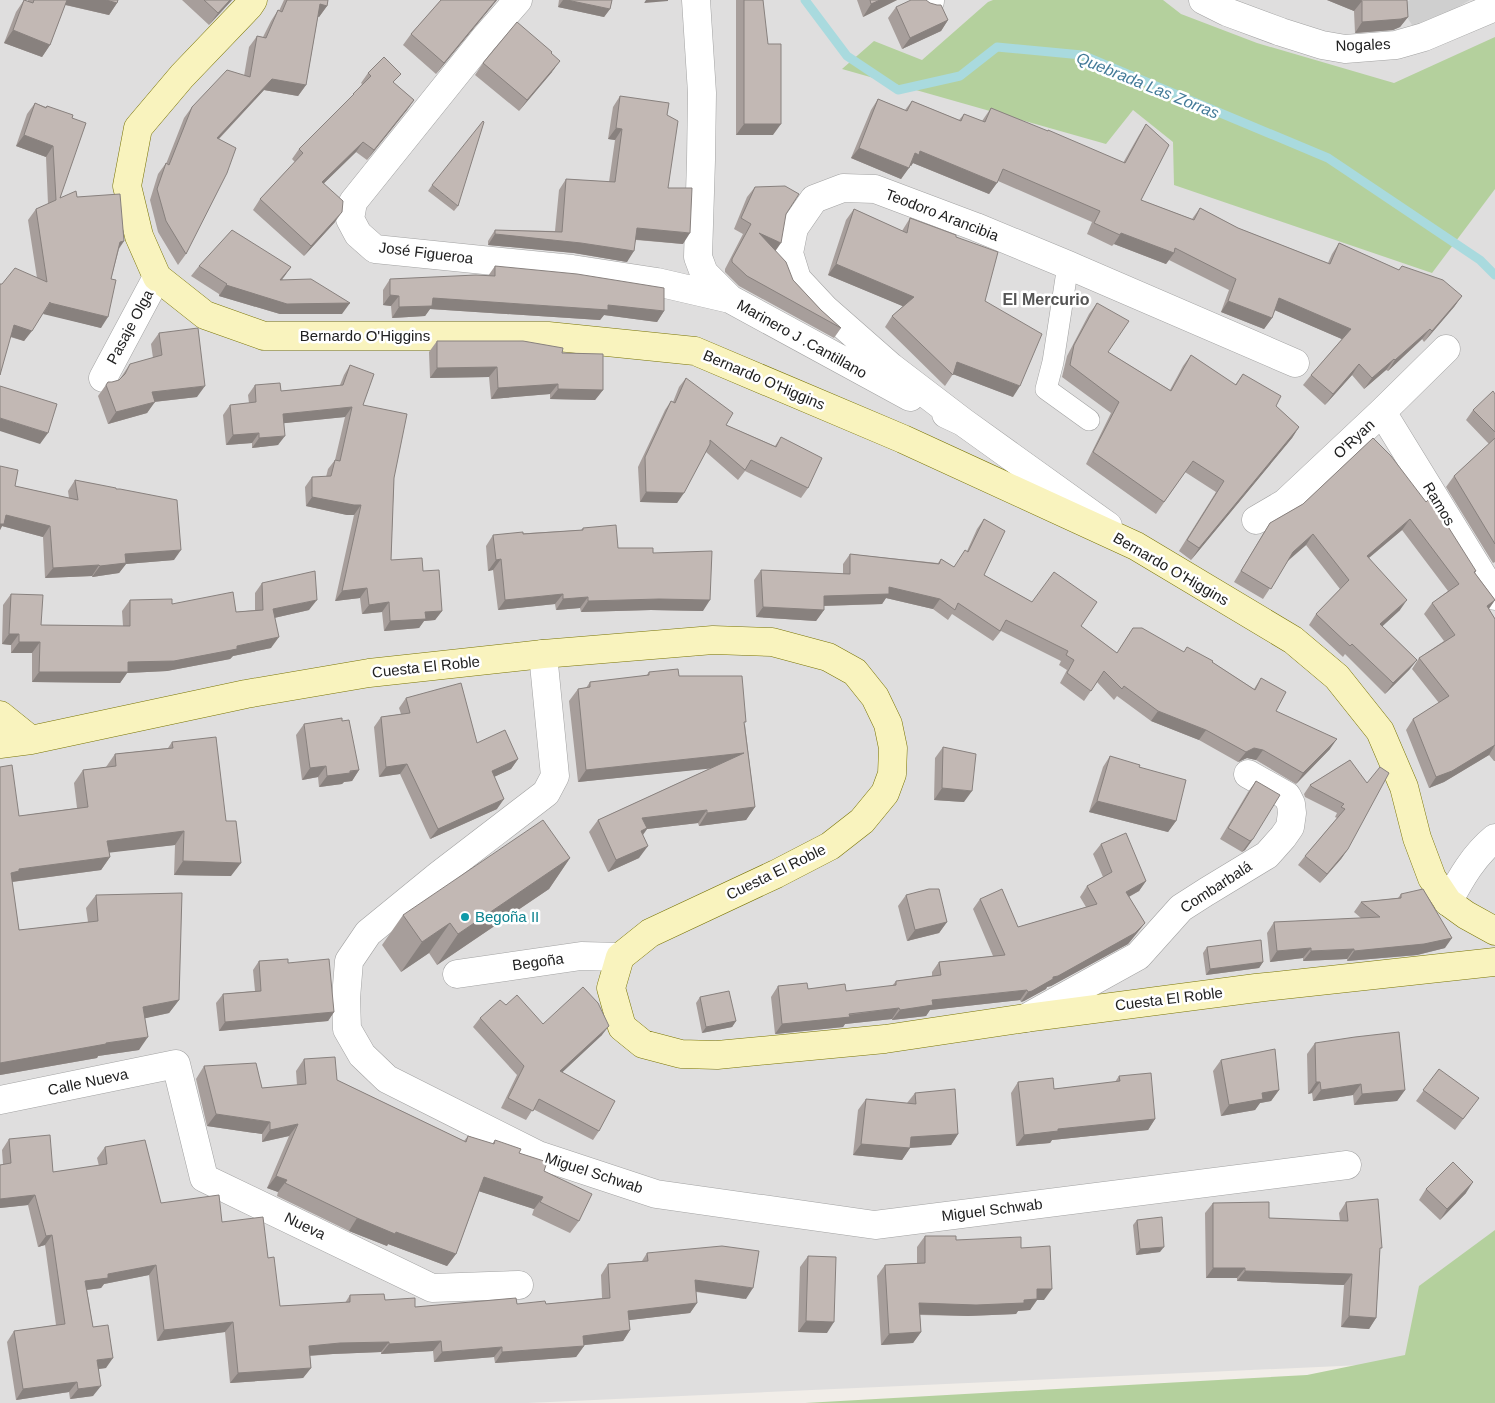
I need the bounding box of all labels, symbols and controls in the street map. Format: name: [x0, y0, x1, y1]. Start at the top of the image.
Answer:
street label: Nogales: [1335, 35, 1391, 54]
water label: Quebrada Las Zorras: [1074, 49, 1221, 122]
street label: Teodoro Arancibia: [883, 185, 1002, 244]
street label: José Figueroa: [378, 238, 475, 267]
street label: Pasaje Olga: [103, 286, 157, 367]
district label: El Mercurio: [1002, 291, 1090, 308]
street label: Marinero J .Cantillano: [734, 296, 870, 381]
street label: Bernardo O'Higgins: [300, 327, 430, 344]
street label: Bernardo O'Higgins: [701, 346, 828, 413]
street label: O'Ryan: [1330, 416, 1378, 462]
street label: Ramos: [1420, 479, 1459, 528]
street label: Bernardo O'Higgins: [1111, 529, 1232, 609]
street label: Cuesta El Roble: [371, 652, 481, 681]
street label: Cuesta El Roble: [723, 840, 828, 903]
street label: Combarbalá: [1177, 857, 1255, 916]
place label: Begoña II: [475, 908, 539, 925]
marker: Begoña II: [459, 911, 471, 923]
street label: Begoña: [511, 949, 565, 974]
street label: Cuesta El Roble: [1114, 983, 1224, 1014]
street label: Calle Nueva: [46, 1065, 130, 1098]
street label: Miguel Schwab: [543, 1149, 645, 1196]
street label: Miguel Schwab: [940, 1195, 1043, 1224]
street label: Nueva: [282, 1208, 329, 1243]

